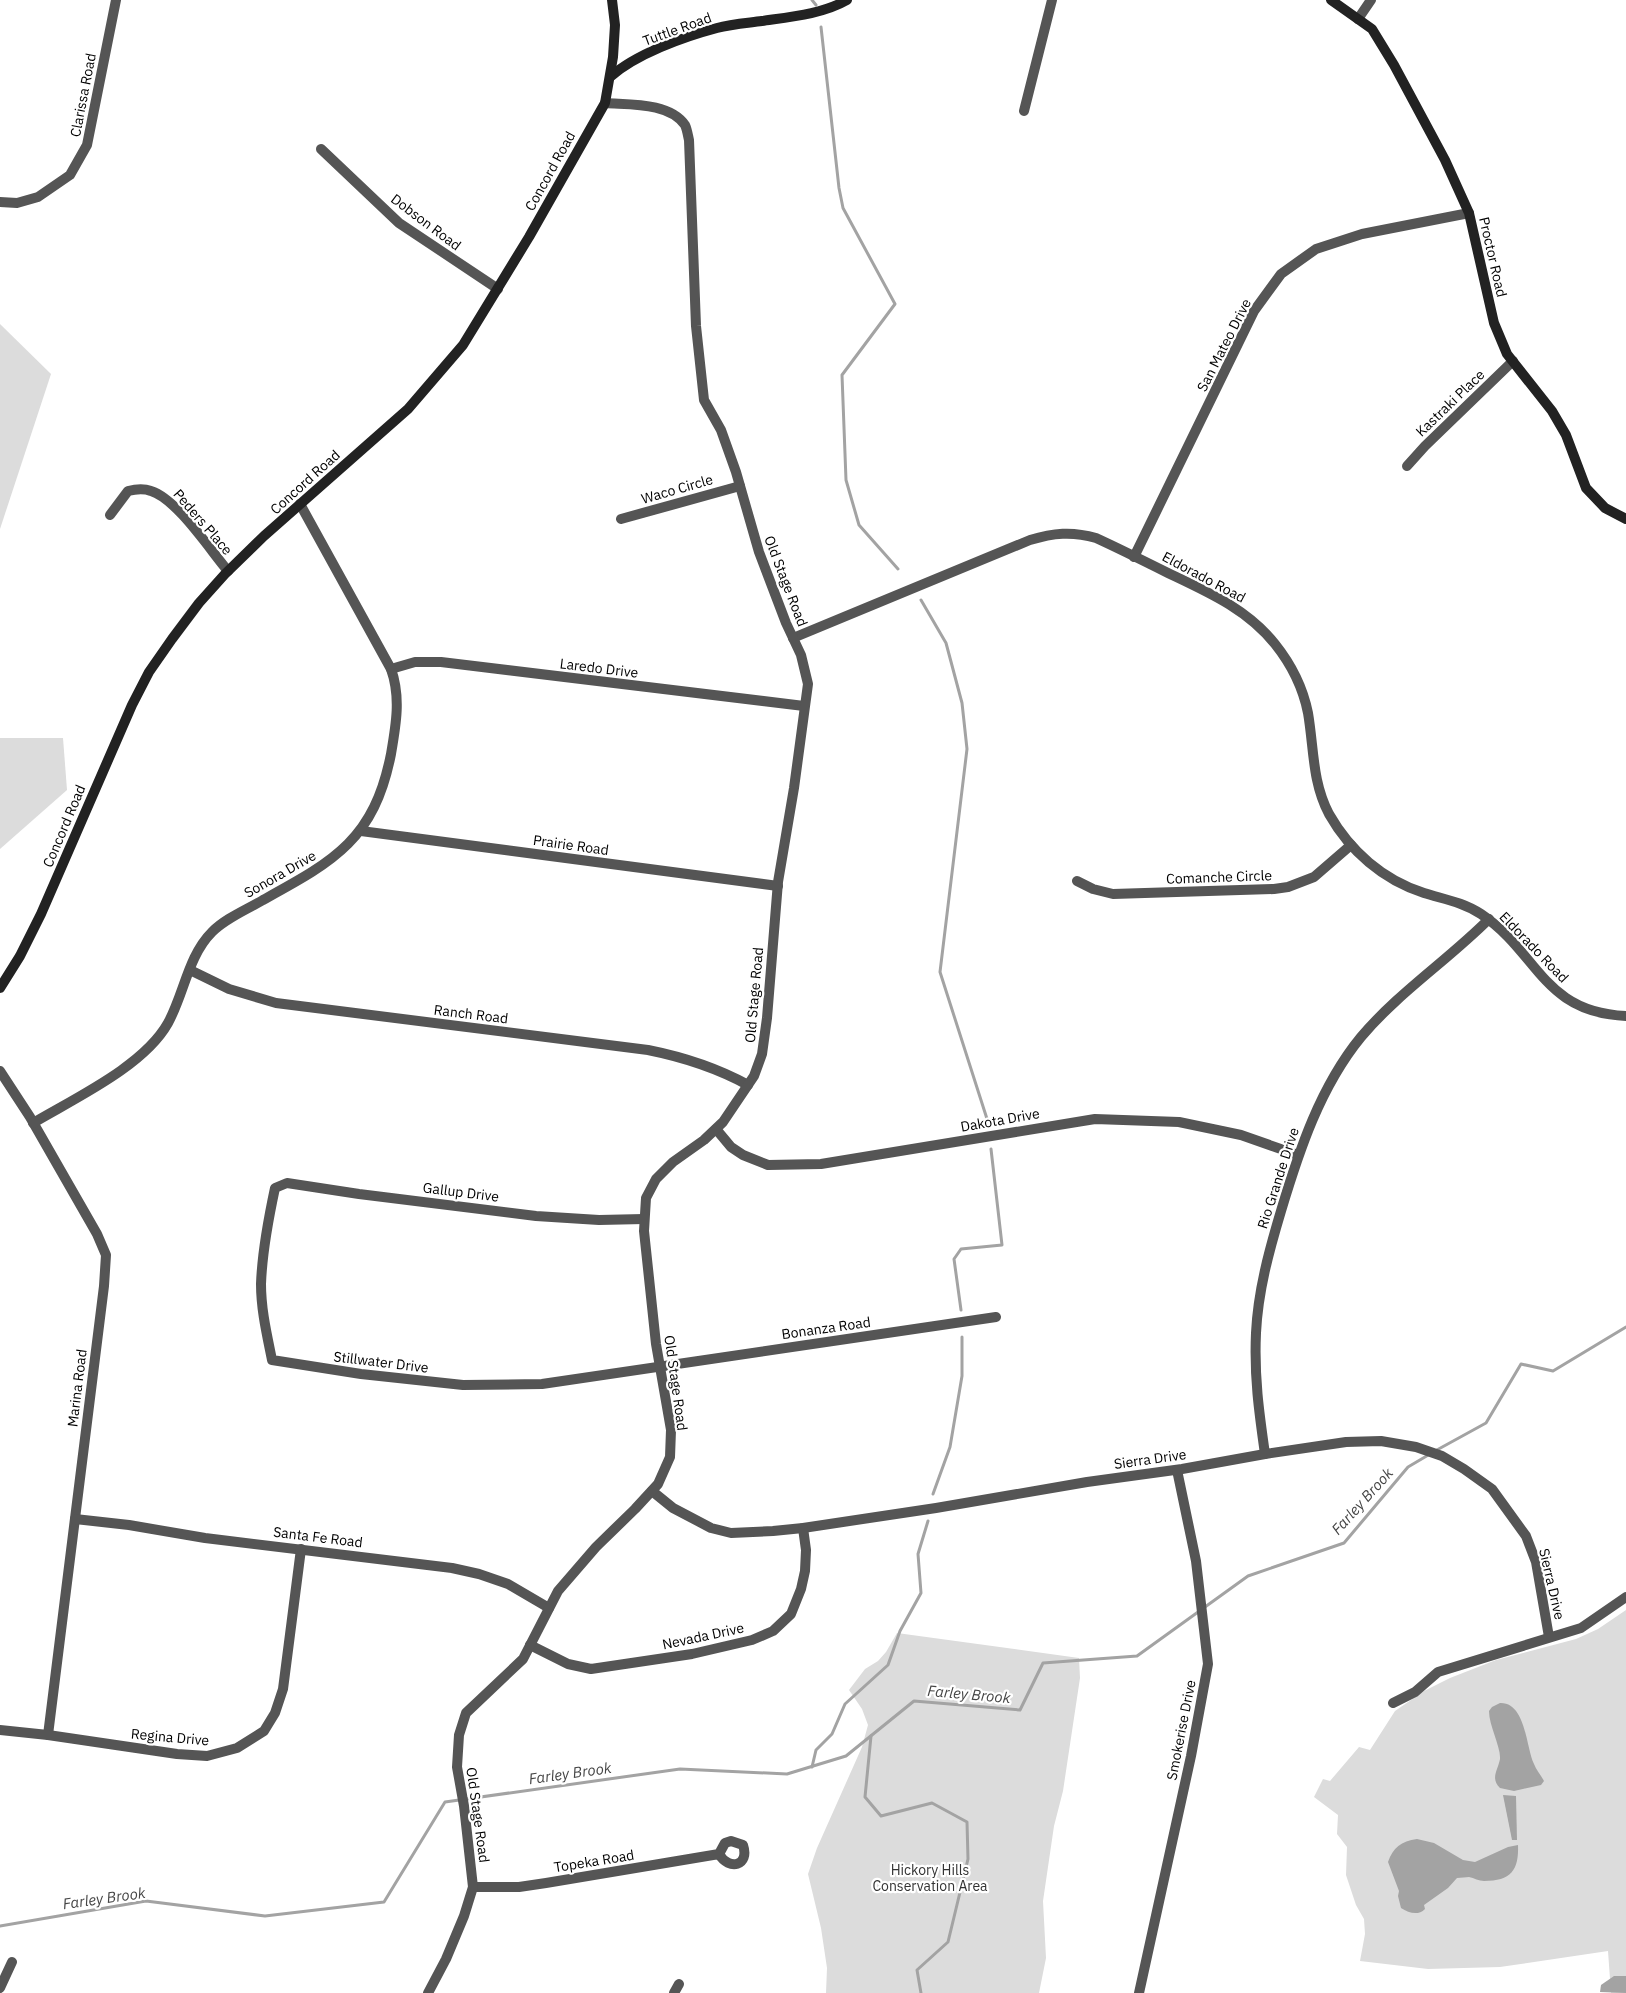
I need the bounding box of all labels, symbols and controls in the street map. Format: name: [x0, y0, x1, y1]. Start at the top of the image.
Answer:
street label: Tuttle Road: [640, 8, 714, 50]
street label: Clarissa Road: [66, 51, 100, 139]
street label: Concord Road: [521, 128, 579, 214]
street label: Dobson Road: [387, 190, 465, 254]
street label: Proctor Road: [1475, 215, 1511, 299]
street label: San Mateo Drive: [1193, 295, 1255, 394]
street label: Kastraki Place: [1412, 365, 1488, 440]
street label: Concord Road: [266, 446, 344, 518]
street label: Waco Circle: [639, 470, 715, 508]
street label: Peders Place: [170, 485, 237, 559]
street label: Old Stage Road: [760, 533, 812, 629]
street label: Eldorado Road: [1159, 547, 1249, 607]
street label: Laredo Drive: [559, 654, 640, 682]
street label: Concord Road: [39, 782, 89, 870]
street label: Prairie Road: [532, 831, 610, 859]
street label: Sonora Drive: [241, 846, 319, 902]
street label: Comanche Circle: [1166, 866, 1273, 888]
street label: Eldorado Road: [1496, 908, 1572, 986]
street label: Old Stage Road: [741, 946, 767, 1044]
street label: Ranch Road: [433, 1001, 509, 1027]
street label: Dakota Drive: [959, 1104, 1041, 1136]
street label: Rio Grande Drive: [1253, 1125, 1303, 1231]
street label: Gallup Drive: [422, 1178, 500, 1206]
street label: Bonanza Road: [780, 1313, 872, 1343]
street label: Old Stage Road: [660, 1334, 692, 1432]
street label: Stillwater Drive: [332, 1347, 430, 1377]
street label: Marina Road: [63, 1348, 91, 1428]
street label: Sierra Drive: [1113, 1445, 1188, 1473]
water label: Farley Brook: [1327, 1464, 1397, 1538]
street label: Santa Fe Road: [272, 1523, 364, 1551]
street label: Sierra Drive: [1535, 1546, 1569, 1622]
street label: Nevada Drive: [660, 1618, 746, 1653]
street label: Smokerise Drive: [1162, 1678, 1200, 1782]
water label: Farley Brook: [927, 1681, 1012, 1707]
street label: Regina Drive: [130, 1725, 210, 1749]
water label: Farley Brook: [527, 1758, 613, 1788]
street label: Old Stage Road: [462, 1766, 494, 1864]
street label: Topeka Road: [553, 1846, 635, 1876]
park label: Hickory Hills Conservation Area: [872, 1861, 988, 1895]
water label: Farley Brook: [61, 1883, 147, 1913]

